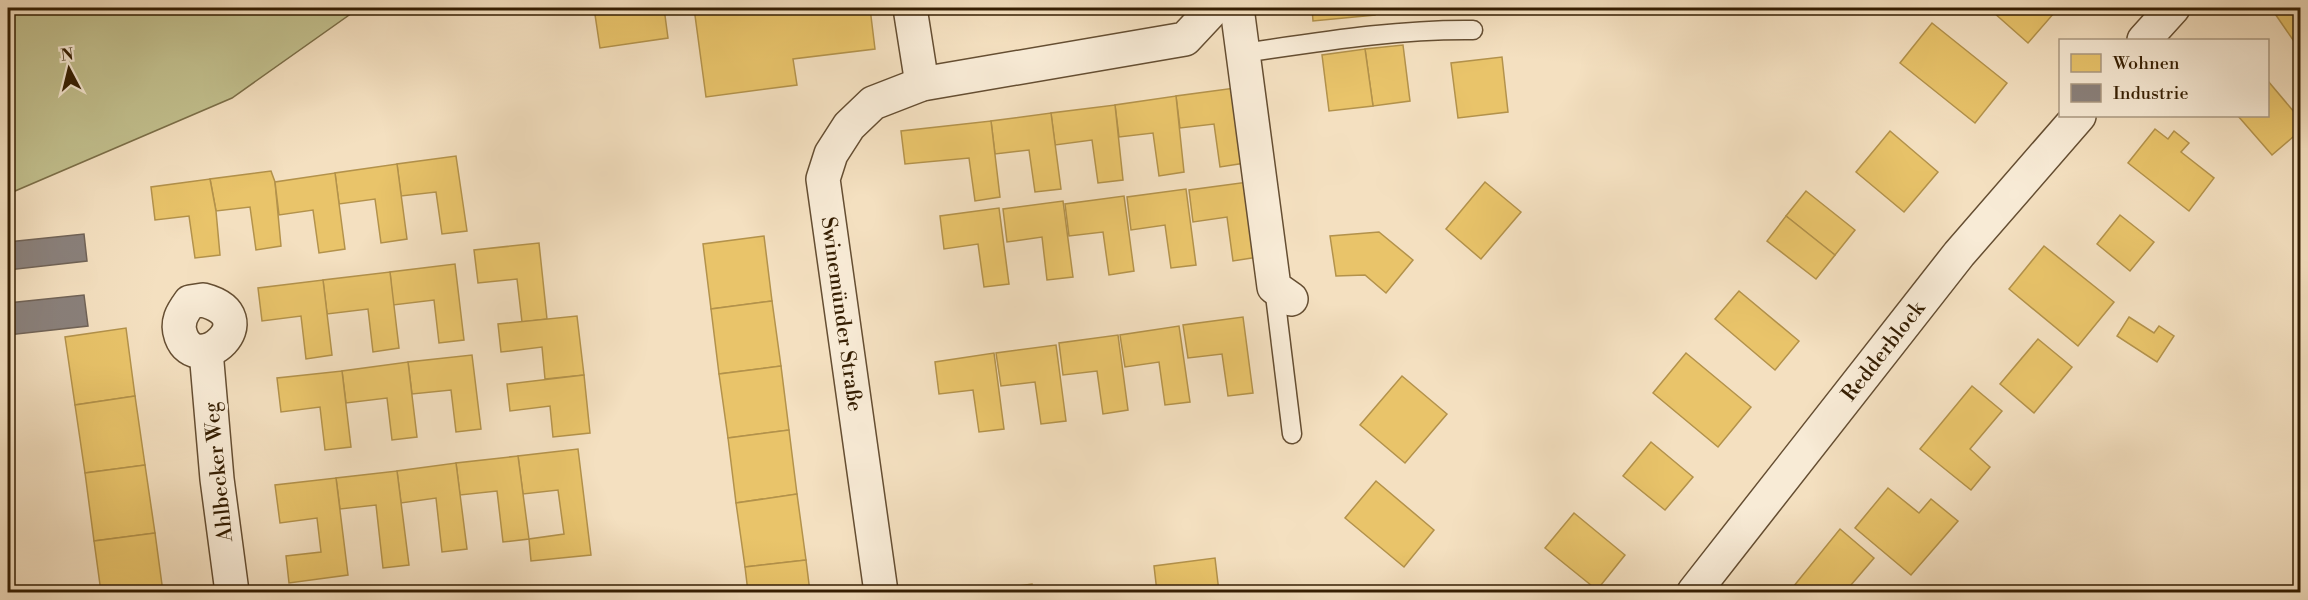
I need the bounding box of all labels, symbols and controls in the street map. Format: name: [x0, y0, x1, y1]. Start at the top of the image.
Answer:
north arrow: [39, 39, 99, 99]
legend: [2059, 39, 2269, 117]
text: N: [60, 44, 75, 66]
text: Wohnen: [2112, 52, 2180, 75]
text: Industrie: [2113, 82, 2189, 105]
street label: Swinemünder Straße: [814, 215, 868, 413]
street label: Redderblock: [1837, 296, 1932, 407]
street label: Ahlbecker Weg: [199, 401, 239, 544]

